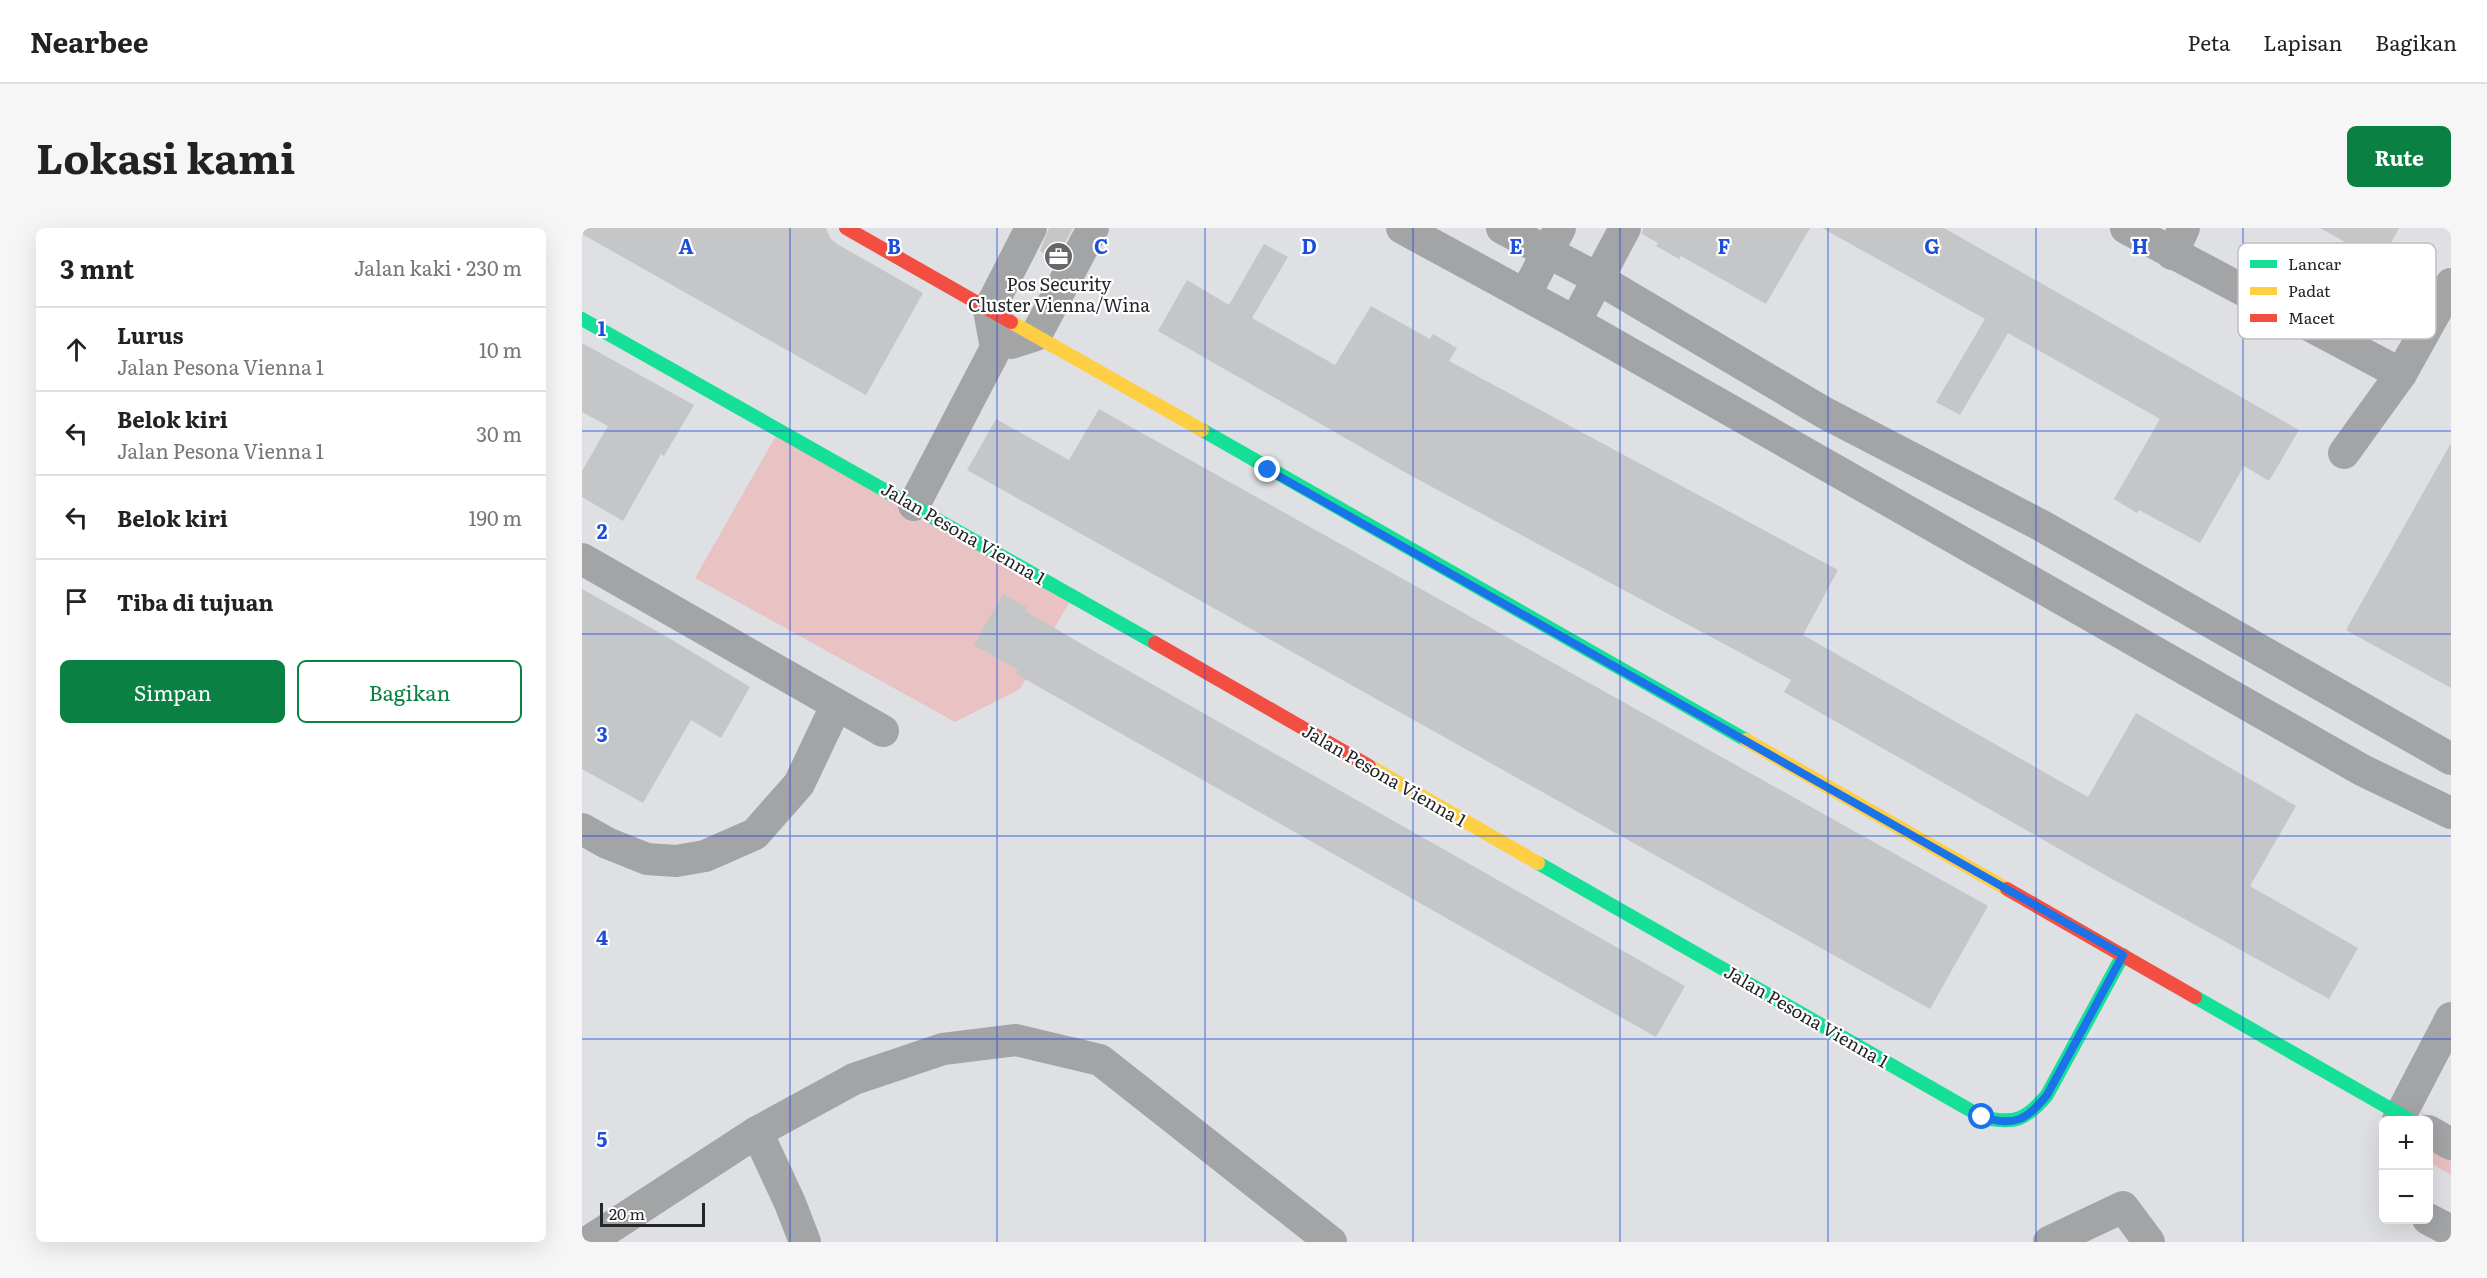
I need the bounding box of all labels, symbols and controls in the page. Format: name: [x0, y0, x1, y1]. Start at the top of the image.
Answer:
text: Nearbee: [30, 20, 149, 62]
text: Peta: [2188, 26, 2230, 57]
text: Lapisan: [2263, 26, 2342, 57]
text: Bagikan: [2375, 26, 2457, 57]
text: Lokasi kami: [36, 125, 295, 187]
button: Rute: [2347, 126, 2451, 187]
text: A: [678, 230, 694, 260]
text: B: [887, 230, 901, 260]
text: C: [1094, 230, 1108, 260]
text: D: [1301, 230, 1317, 260]
text: E: [1509, 230, 1523, 260]
text: F: [1718, 230, 1731, 260]
text: G: [1924, 230, 1940, 260]
text: H: [2132, 230, 2148, 260]
office icon: Pos Security Cluster Vienna/Wina: [1043, 240, 1075, 272]
legend: [2238, 243, 2436, 339]
text: 3 mnt: [60, 248, 134, 287]
text: Lancar: [2288, 251, 2342, 275]
text: Jalan kaki · 230 m: [354, 252, 522, 282]
place label: Pos Security Cluster Vienna/Wina: [968, 270, 1150, 318]
text: Padat: [2288, 278, 2331, 302]
text: Macet: [2288, 305, 2335, 329]
text: 1: [598, 312, 606, 342]
text: Lurus: [117, 318, 184, 351]
icon: ahead: [60, 333, 93, 366]
text: 10 m: [479, 334, 522, 364]
text: Jalan Pesona Vienna 1: [117, 351, 324, 381]
text: Belok kiri: [117, 402, 228, 435]
icon: left: [60, 417, 93, 450]
text: 30 m: [476, 418, 522, 448]
text: Jalan Pesona Vienna 1: [117, 435, 324, 465]
route end: [1254, 456, 1280, 482]
street label: Jalan Pesona Vienna 1: [876, 474, 1051, 591]
icon: left: [60, 501, 93, 534]
text: Belok kiri: [117, 501, 228, 534]
text: 190 m: [468, 502, 522, 532]
text: 2: [597, 515, 608, 545]
icon: arrive: [60, 585, 93, 618]
text: Tiba di tujuan: [117, 585, 273, 618]
button: Simpan: [60, 660, 285, 723]
button: Bagikan: [297, 660, 522, 723]
street label: Jalan Pesona Vienna 1: [1297, 716, 1472, 833]
text: 3: [596, 718, 608, 748]
text: 4: [596, 921, 608, 951]
street label: Jalan Pesona Vienna 1: [1719, 957, 1894, 1074]
route start: [1968, 1103, 1994, 1129]
map controls: [2379, 1116, 2433, 1224]
button: +: [2379, 1116, 2433, 1170]
text: 5: [597, 1123, 608, 1153]
button: −: [2379, 1170, 2433, 1224]
scale bar: [600, 1200, 705, 1228]
text: 20 m: [609, 1201, 645, 1225]

